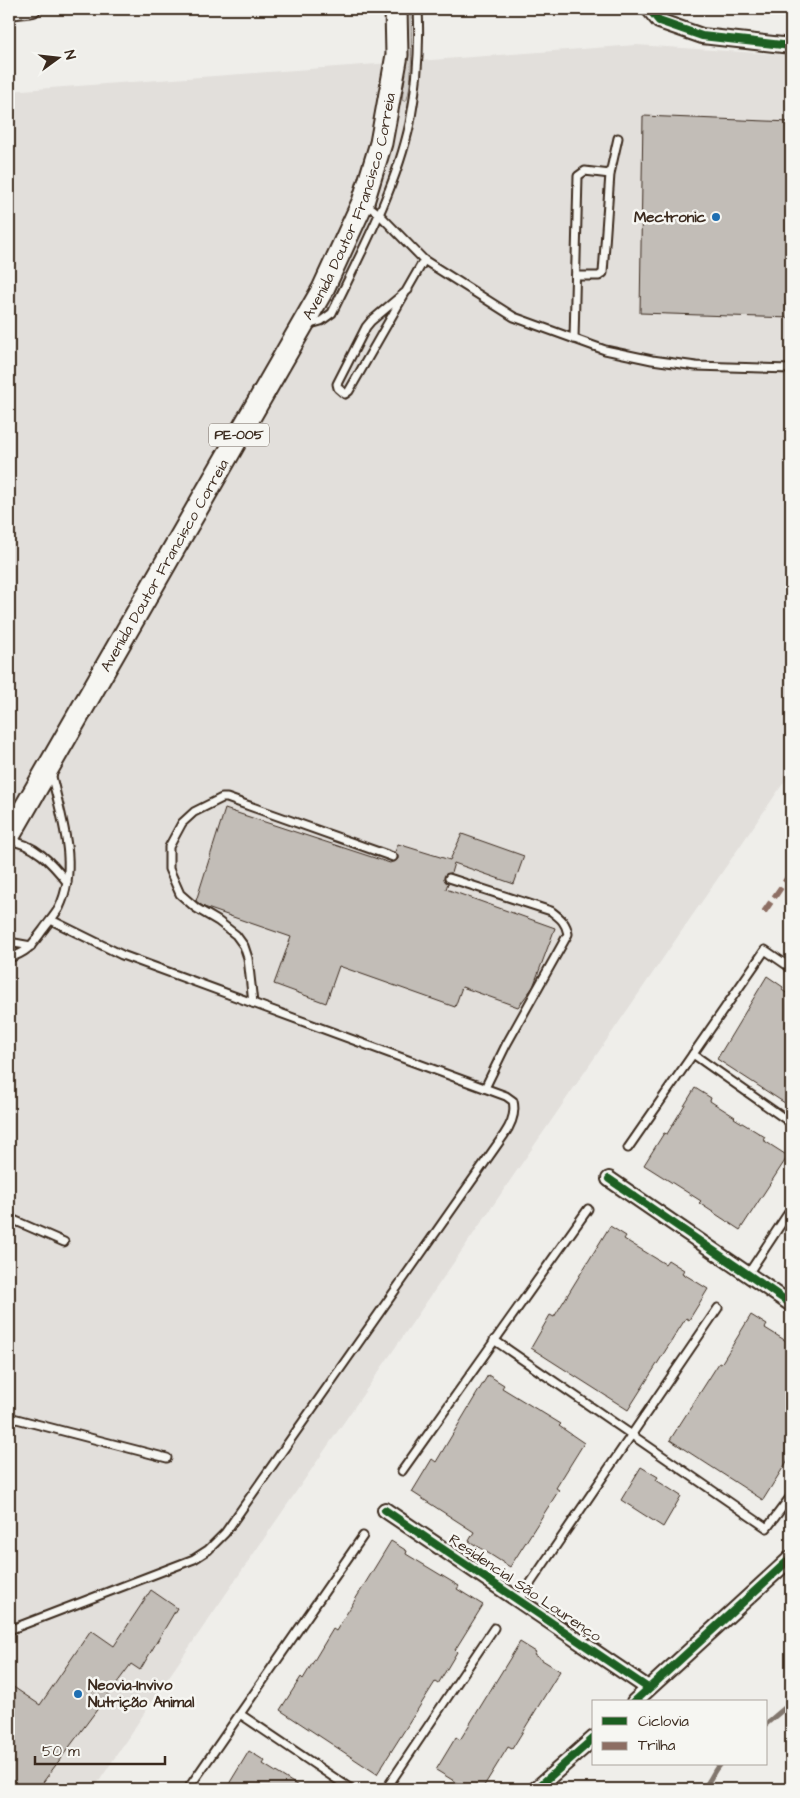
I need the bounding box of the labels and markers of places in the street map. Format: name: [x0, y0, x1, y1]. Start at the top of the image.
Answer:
place label: Mectronic: [634, 207, 707, 228]
marker: Mectronic: [710, 211, 722, 223]
place label: Neovia-Invivo Nutrição Animal: [88, 1675, 195, 1713]
marker: Neovia-Invivo Nutrição Animal: [72, 1688, 84, 1700]

